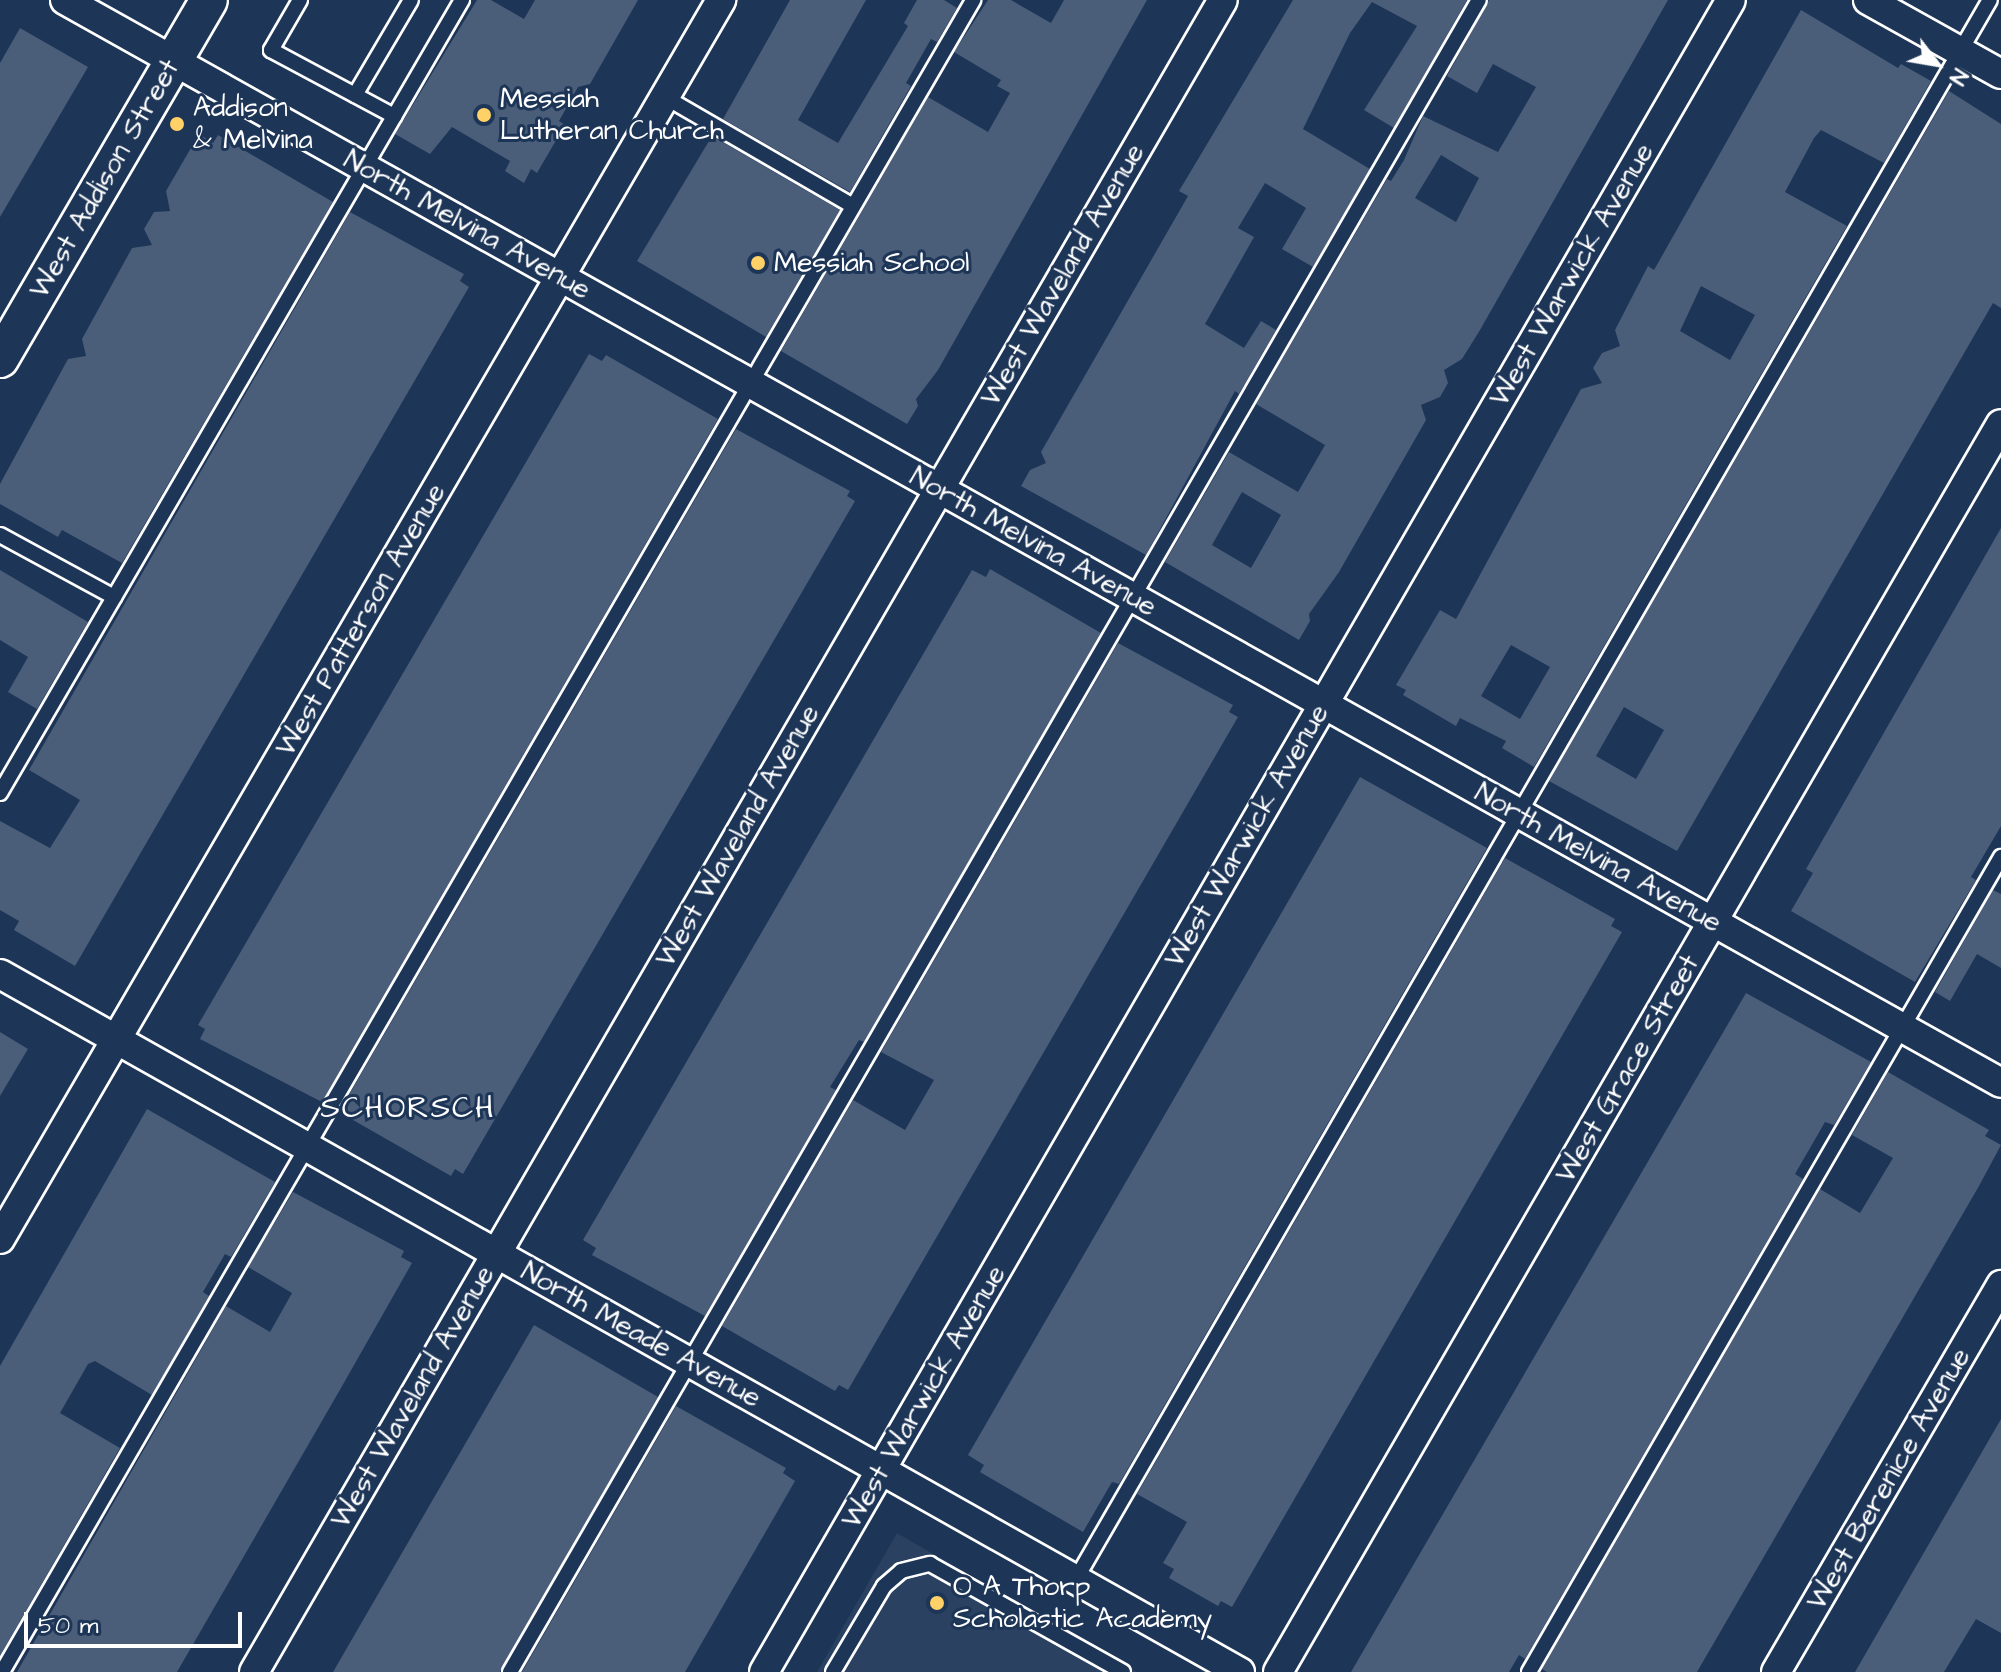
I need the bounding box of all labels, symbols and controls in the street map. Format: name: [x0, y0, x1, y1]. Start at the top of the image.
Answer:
north arrow: [1897, 24, 1977, 104]
street label: West Addison Street: [23, 54, 187, 304]
text: N: [1941, 63, 1975, 91]
place label: Messiah Lutheran Church: [500, 82, 724, 148]
place label: Addison & Melvina: [193, 91, 313, 157]
marker: Messiah Lutheran Church: [475, 106, 493, 124]
marker: Addison & Melvina: [168, 115, 186, 133]
street label: West Waveland Avenue: [974, 138, 1152, 412]
street label: West Warwick Avenue: [1483, 138, 1661, 412]
street label: North Melvina Avenue: [338, 143, 596, 307]
place label: Messiah School: [774, 246, 969, 280]
marker: Messiah School: [749, 254, 767, 272]
street label: North Melvina Avenue: [904, 460, 1162, 624]
street label: West Patterson Avenue: [269, 478, 453, 762]
street label: West Waveland Avenue: [649, 699, 827, 973]
street label: West Warwick Avenue: [1158, 699, 1336, 973]
street label: North Melvina Avenue: [1469, 776, 1727, 940]
street label: West Grace Street: [1549, 949, 1707, 1189]
district label: SCHORSCH: [321, 1090, 495, 1126]
street label: North Meade Avenue: [515, 1255, 767, 1415]
street label: West Waveland Avenue: [324, 1260, 502, 1534]
street label: West Warwick Avenue: [835, 1260, 1013, 1534]
street label: West Berenice Avenue: [1800, 1342, 1978, 1616]
place label: O A Thorp Scholastic Academy: [953, 1570, 1212, 1636]
marker: O A Thorp Scholastic Academy: [928, 1594, 946, 1612]
scale bar: [28, 1596, 246, 1646]
text: 50 m: [38, 1609, 98, 1643]

